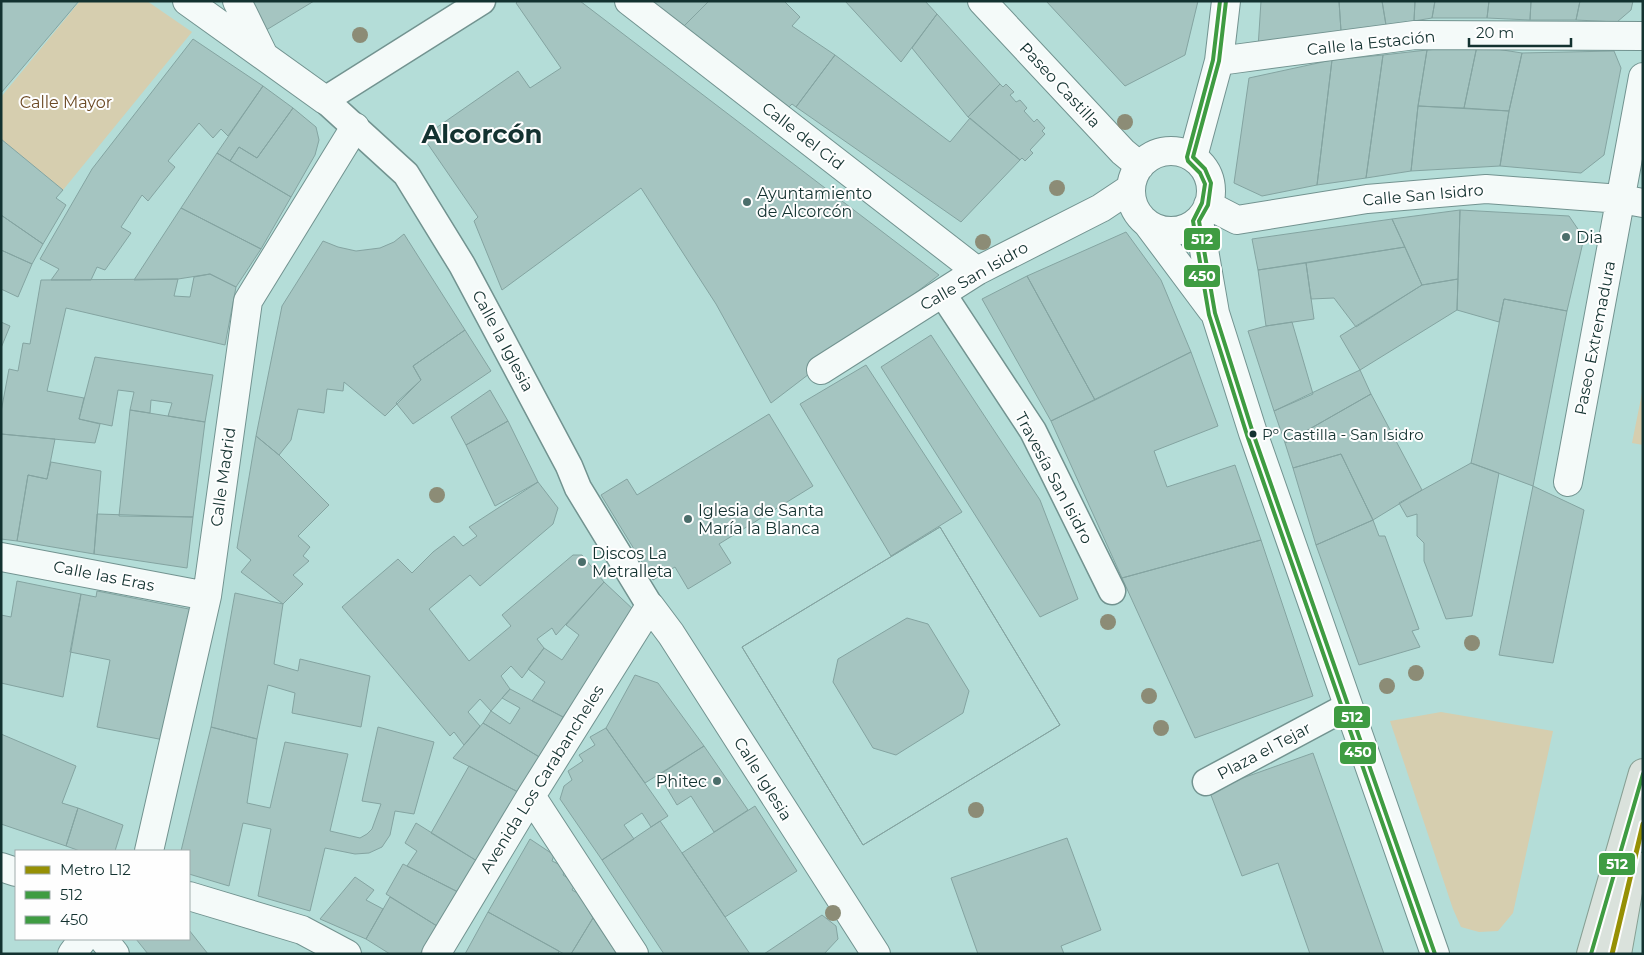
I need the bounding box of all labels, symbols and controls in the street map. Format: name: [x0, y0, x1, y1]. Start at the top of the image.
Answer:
scale bar: [1469, 15, 1572, 47]
text: 20 m: [1476, 23, 1514, 42]
street label: Calle la Estación: [1306, 27, 1436, 59]
street label: Paseo Castilla: [1016, 38, 1104, 132]
park label: Calle Mayor: [20, 93, 112, 112]
street label: Calle del Cid: [758, 98, 848, 174]
district label: Alcorcón: [420, 118, 543, 150]
street label: Calle San Isidro: [1362, 180, 1484, 210]
place label: Ayuntamiento de Alcorcón: [757, 184, 872, 221]
marker: Ayuntamiento de Alcorcón: [741, 196, 753, 208]
line badge: 512: [1183, 227, 1221, 251]
place label: Dia: [1576, 228, 1603, 247]
text: 512: [1191, 230, 1213, 248]
marker: Dia: [1560, 231, 1572, 243]
street label: Calle San Isidro: [917, 237, 1031, 315]
street label: Paseo Extremadura: [1571, 259, 1619, 417]
line badge: 450: [1183, 264, 1221, 288]
text: 450: [1188, 267, 1216, 285]
street label: Calle la Iglesia: [468, 287, 538, 395]
street label: Travesía San Isidro: [1011, 409, 1097, 547]
place label: Pº Castilla - San Isidro: [1262, 425, 1424, 444]
street label: Calle Madrid: [207, 426, 239, 528]
marker: Pº Castilla - San Isidro: [1248, 429, 1258, 439]
place label: Iglesia de Santa María la Blanca: [698, 501, 824, 538]
marker: Iglesia de Santa María la Blanca: [682, 513, 694, 525]
place label: Discos La Metralleta: [592, 544, 673, 581]
marker: Discos La Metralleta: [576, 556, 588, 568]
street label: Calle las Eras: [52, 557, 156, 595]
street label: Avenida Los Carabancheles: [476, 681, 608, 877]
line badge: 512: [1333, 705, 1371, 729]
text: 512: [1341, 708, 1363, 726]
street label: Plaza el Tejar: [1214, 718, 1314, 784]
street label: Calle Iglesia: [730, 734, 796, 824]
line badge: 450: [1339, 741, 1377, 765]
text: 450: [1344, 743, 1372, 761]
place label: Phitec: [656, 772, 707, 791]
marker: Phitec: [711, 775, 723, 787]
legend: [15, 850, 190, 940]
line badge: 512: [1598, 852, 1636, 876]
text: 512: [1606, 855, 1628, 873]
text: Metro L12: [60, 860, 131, 879]
text: 512: [60, 885, 82, 904]
text: 450: [60, 910, 88, 929]

